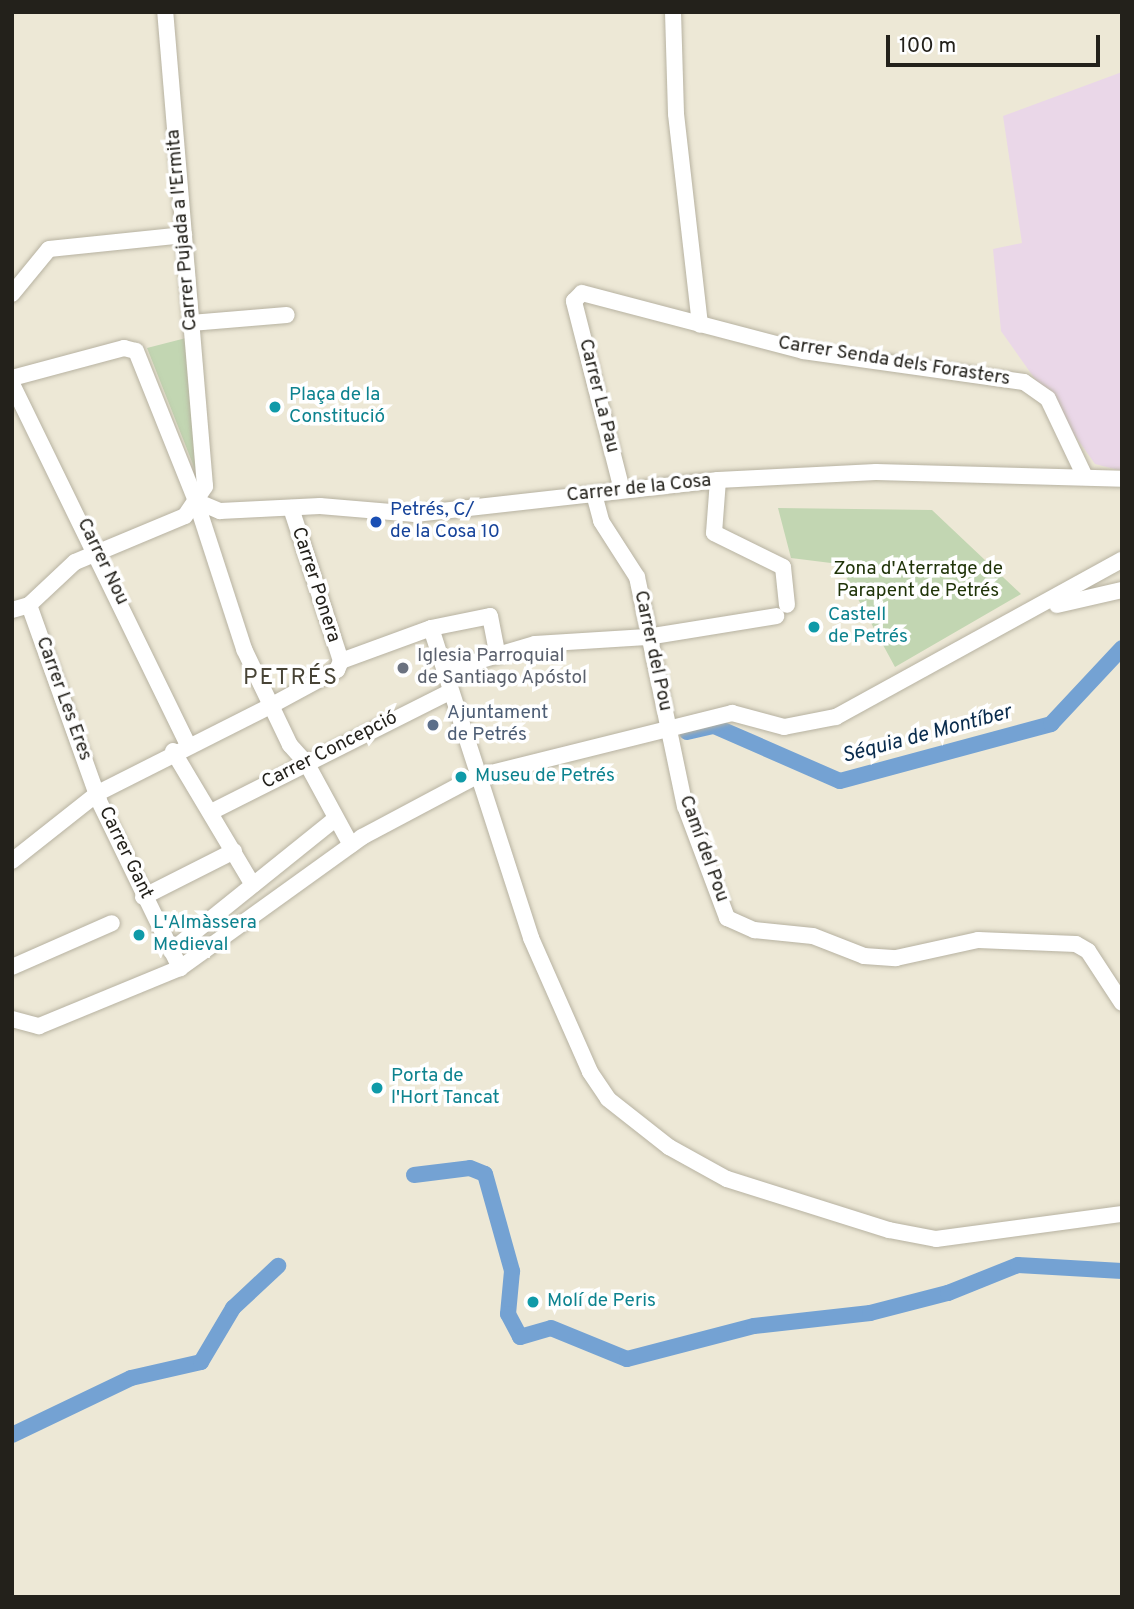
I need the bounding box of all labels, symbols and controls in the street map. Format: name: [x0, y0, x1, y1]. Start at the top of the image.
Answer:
scale bar: [889, 21, 1102, 65]
text: 100 m: [899, 33, 956, 60]
street label: Carrer Pujada a l'Ermita: [163, 128, 203, 332]
street label: Carrer Senda dels Forasters: [776, 332, 1012, 392]
street label: Carrer La Pau: [573, 337, 623, 455]
place label: Plaça de la Constitució: [289, 385, 385, 429]
marker: Plaça de la Constitució: [267, 399, 283, 415]
street label: Carrer de la Cosa: [566, 470, 712, 508]
place label: Petrés, C/ de la Cosa 10: [390, 500, 500, 544]
marker: Petrés, C/ de la Cosa 10: [368, 514, 384, 530]
street label: Carrer Nou: [71, 515, 133, 609]
street label: Carrer Ponera: [286, 524, 344, 646]
park label: Zona d'Aterratge de Parapent de Petrés: [833, 559, 1003, 603]
street label: Carrer del Pou: [628, 589, 676, 713]
place label: Castell de Petrés: [828, 605, 908, 649]
marker: Castell de Petrés: [806, 619, 822, 635]
street label: Carrer Les Eres: [30, 634, 96, 764]
place label: Iglesia Parroquial de Santiago Apóstol: [417, 646, 588, 690]
marker: Iglesia Parroquial de Santiago Apóstol: [395, 660, 411, 676]
district label: PETRÉS: [244, 665, 338, 693]
water label: Séquia de Montíber: [840, 700, 1014, 770]
place label: Ajuntament de Petrés: [447, 703, 548, 747]
street label: Carrer Concepció: [258, 707, 402, 795]
marker: Ajuntament de Petrés: [425, 717, 441, 733]
place label: Museu de Petrés: [475, 766, 615, 788]
marker: Museu de Petrés: [453, 769, 469, 785]
street label: Camí del Pou: [673, 793, 733, 905]
street label: Carrer Gant: [93, 803, 157, 903]
place label: L'Almàssera Medieval: [153, 913, 257, 957]
marker: L'Almàssera Medieval: [131, 927, 147, 943]
place label: Porta de l'Hort Tancat: [391, 1066, 500, 1110]
marker: Porta de l'Hort Tancat: [369, 1080, 385, 1096]
place label: Molí de Peris: [547, 1291, 656, 1313]
marker: Molí de Peris: [525, 1294, 541, 1310]

